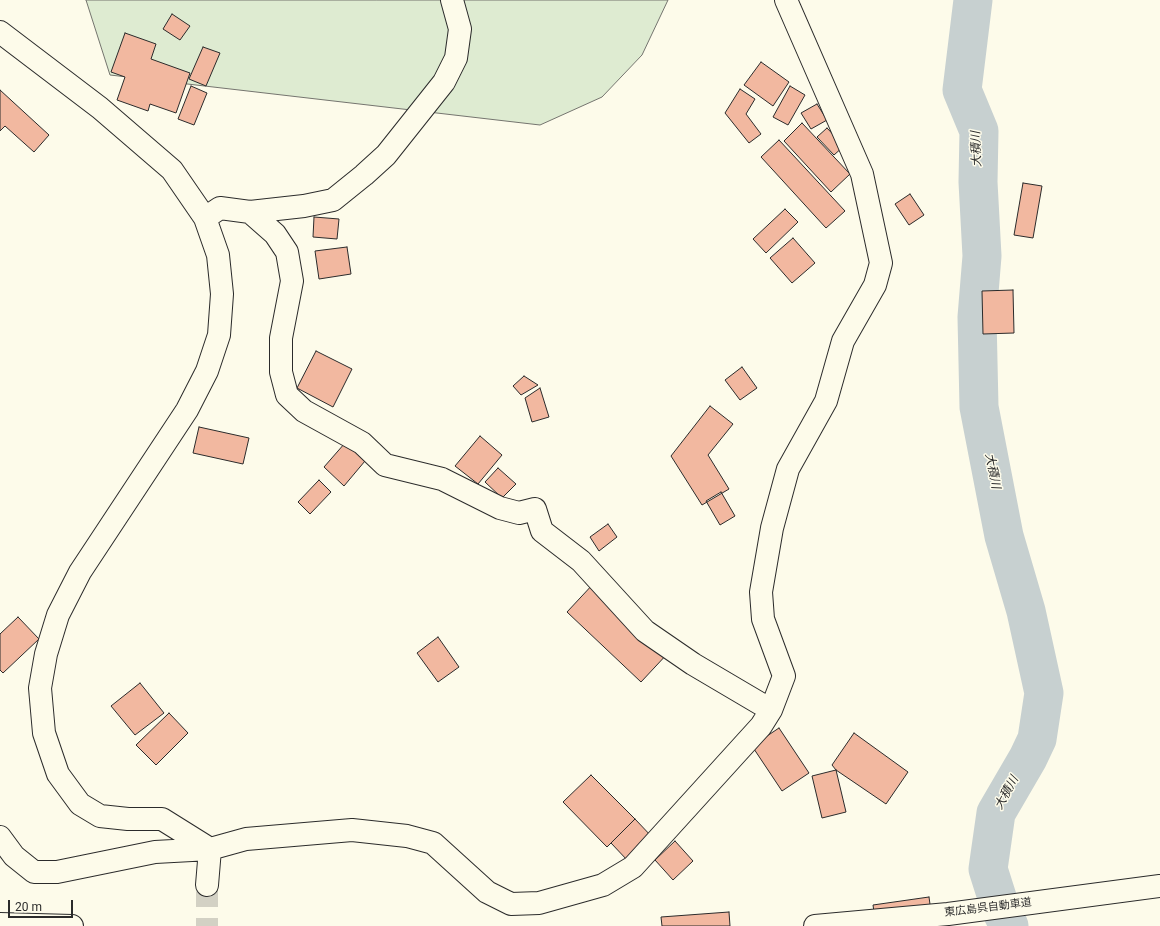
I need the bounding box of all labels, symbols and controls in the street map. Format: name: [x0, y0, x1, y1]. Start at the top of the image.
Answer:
water label: 大積川: [969, 131, 985, 167]
water label: 大積川: [981, 452, 1003, 490]
water label: 大積川: [992, 774, 1022, 812]
scale bar: [10, 892, 75, 918]
street label: 東広島呉自動車道: [944, 896, 1032, 920]
text: 20 m: [15, 900, 42, 914]

